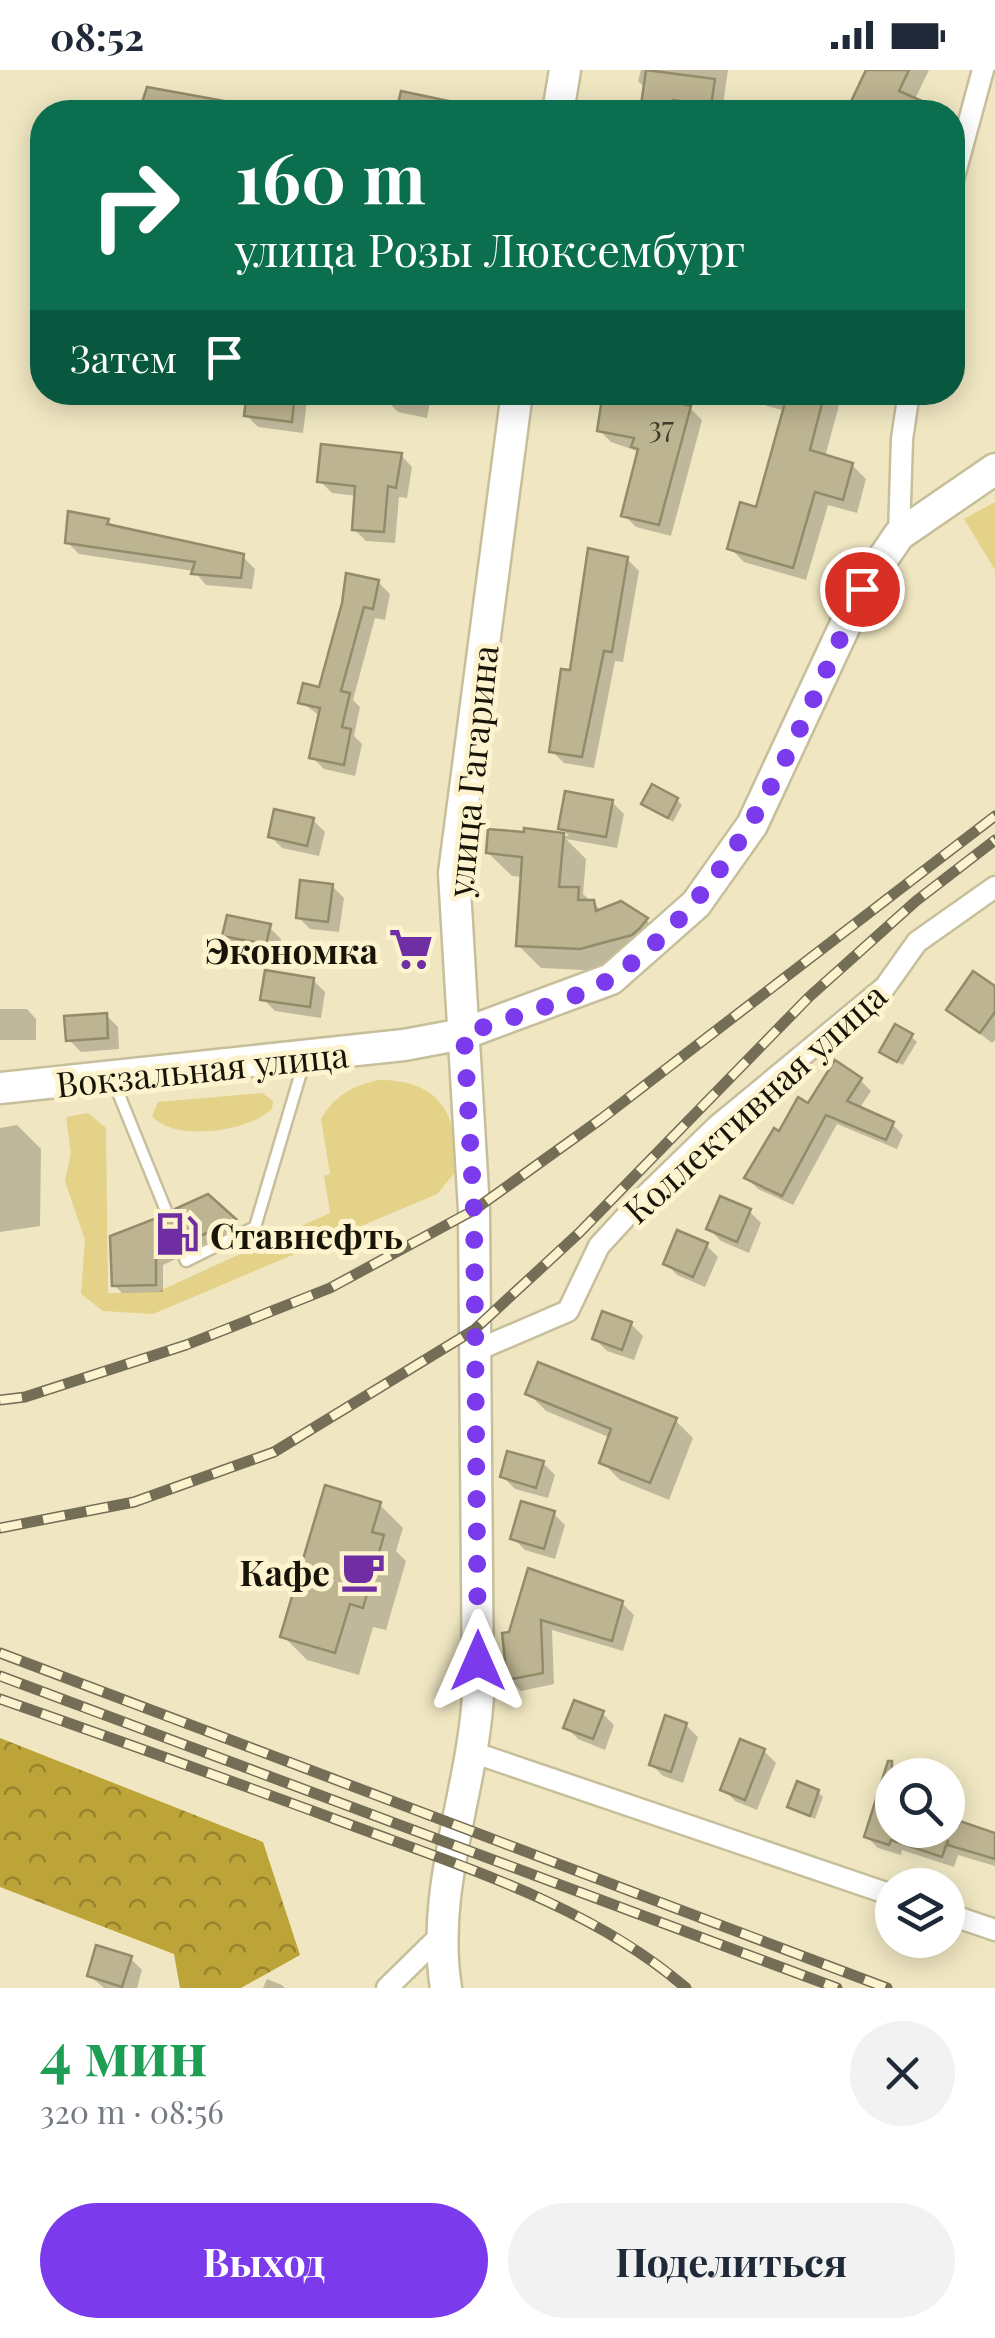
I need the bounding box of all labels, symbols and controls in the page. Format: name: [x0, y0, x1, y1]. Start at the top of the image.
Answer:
text: 08:52: [50, 10, 144, 61]
text: 160 m: [235, 128, 426, 222]
icon: right: [70, 140, 200, 270]
text: улица Розы Люксембург: [235, 218, 745, 278]
icon: arrive: [197, 330, 252, 385]
text: Затем: [70, 332, 177, 383]
house number: 37: [648, 406, 674, 446]
pin: [820, 547, 905, 632]
icon: arrive: [835, 562, 890, 617]
street label: улица Гагарина: [434, 642, 508, 900]
supermarket icon: Экономка: [387, 925, 435, 973]
place label: Экономка: [205, 926, 378, 973]
street label: Коллективная улица: [613, 971, 896, 1233]
street label: Вокзальная улица: [54, 1029, 351, 1107]
fuel station icon: Ставнефть: [153, 1210, 201, 1258]
place label: Ставнефть: [210, 1211, 403, 1258]
cafe icon: Кафе: [339, 1547, 387, 1595]
place label: Кафе: [239, 1548, 330, 1595]
position arrow: [426, 1609, 530, 1713]
map controls: [875, 1758, 965, 1958]
button: search: [875, 1758, 965, 1848]
button: layers: [875, 1868, 965, 1958]
text: 4 мин: [40, 2011, 207, 2091]
button: close: [850, 2021, 955, 2126]
text: 320 m · 08:56: [40, 2089, 224, 2132]
button: Выход: [40, 2203, 488, 2318]
button: Поделиться: [508, 2203, 955, 2318]

